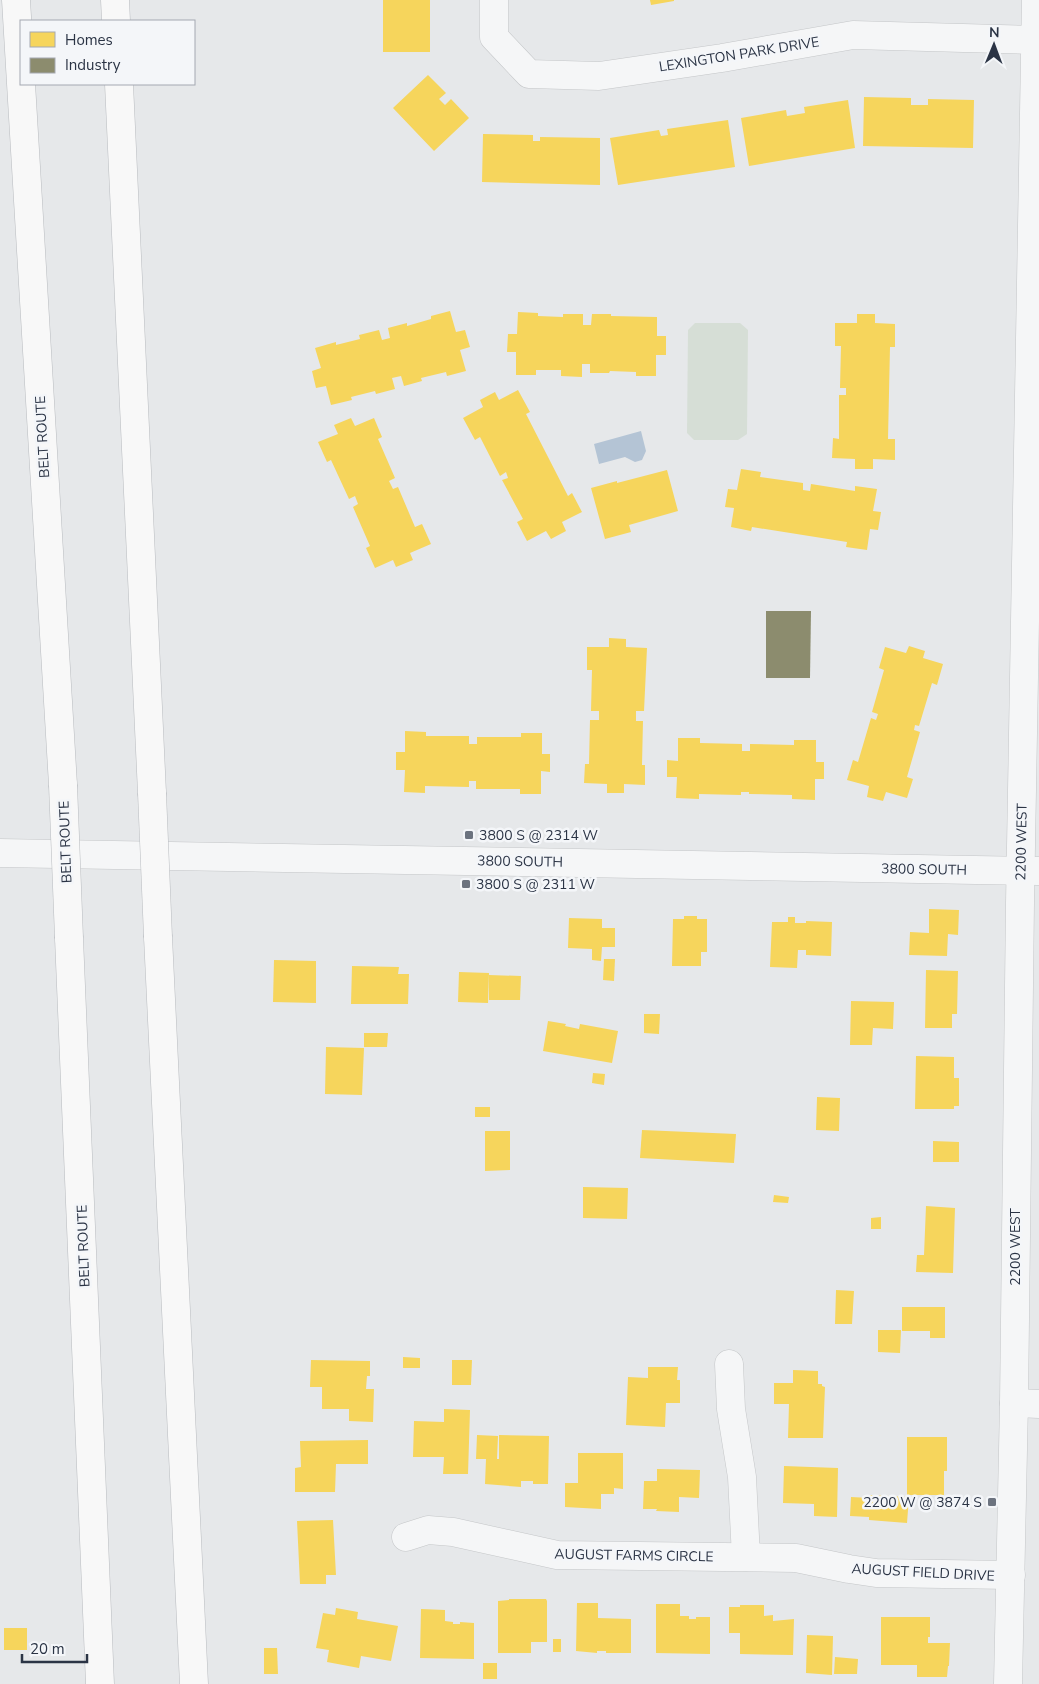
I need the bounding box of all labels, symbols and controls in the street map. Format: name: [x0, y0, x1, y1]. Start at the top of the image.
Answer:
legend: [20, 20, 195, 85]
north arrow: [969, 20, 1019, 70]
text: N: [989, 23, 1000, 42]
text: Homes: [65, 30, 113, 50]
street label: LEXINGTON PARK DRIVE: [658, 32, 821, 77]
text: Industry: [65, 55, 121, 75]
street label: BELT ROUTE: [31, 395, 54, 479]
street label: BELT ROUTE: [55, 801, 76, 883]
street label: 2200 WEST: [1011, 803, 1032, 881]
place label: 3800 S @ 2314 W: [479, 826, 598, 845]
marker: 3800 S @ 2314 W: [463, 829, 475, 841]
street label: 3800 SOUTH: [477, 851, 563, 872]
street label: 3800 SOUTH: [881, 859, 967, 880]
place label: 3800 S @ 2311 W: [476, 875, 595, 894]
marker: 3800 S @ 2311 W: [460, 878, 472, 890]
street label: BELT ROUTE: [73, 1205, 94, 1287]
street label: 2200 WEST: [1006, 1208, 1025, 1286]
place label: 2200 W @ 3874 S: [863, 1493, 982, 1512]
marker: 2200 W @ 3874 S: [986, 1496, 998, 1508]
street label: AUGUST FARMS CIRCLE: [554, 1545, 714, 1566]
street label: AUGUST FIELD DRIVE: [851, 1559, 995, 1586]
scale bar: [22, 1632, 88, 1664]
text: 20 m: [30, 1639, 65, 1659]

